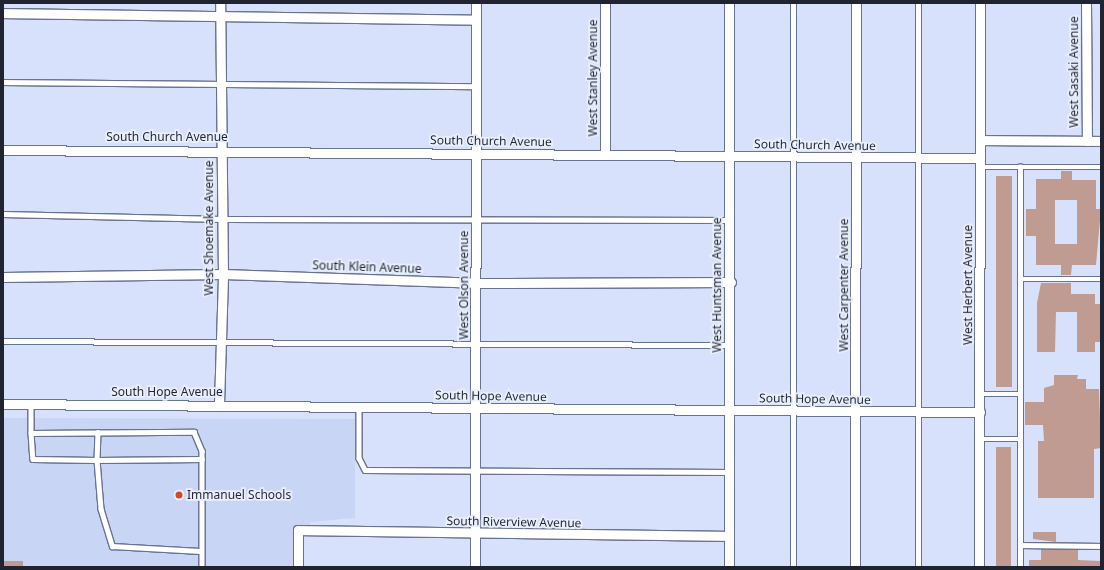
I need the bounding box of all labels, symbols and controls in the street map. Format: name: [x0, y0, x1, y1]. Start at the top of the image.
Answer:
street label: West Sasaki Avenue: [1067, 16, 1081, 128]
street label: West Stanley Avenue: [586, 20, 600, 136]
street label: South Church Avenue: [106, 130, 228, 144]
street label: South Church Avenue: [430, 133, 552, 149]
street label: South Church Avenue: [754, 137, 876, 153]
street label: West Shoemake Avenue: [202, 160, 216, 296]
street label: West Huntsman Avenue: [710, 217, 724, 353]
street label: West Carpenter Avenue: [837, 218, 851, 352]
street label: West Herbert Avenue: [961, 225, 975, 345]
street label: West Olson Avenue: [457, 230, 471, 340]
street label: South Klein Avenue: [312, 258, 422, 276]
street label: South Hope Avenue: [111, 385, 223, 399]
street label: South Hope Avenue: [435, 388, 547, 404]
street label: South Hope Avenue: [759, 391, 871, 407]
place label: Immanuel Schools: [187, 488, 291, 502]
marker: Immanuel Schools: [174, 490, 184, 500]
street label: South Riverview Avenue: [446, 514, 582, 530]

